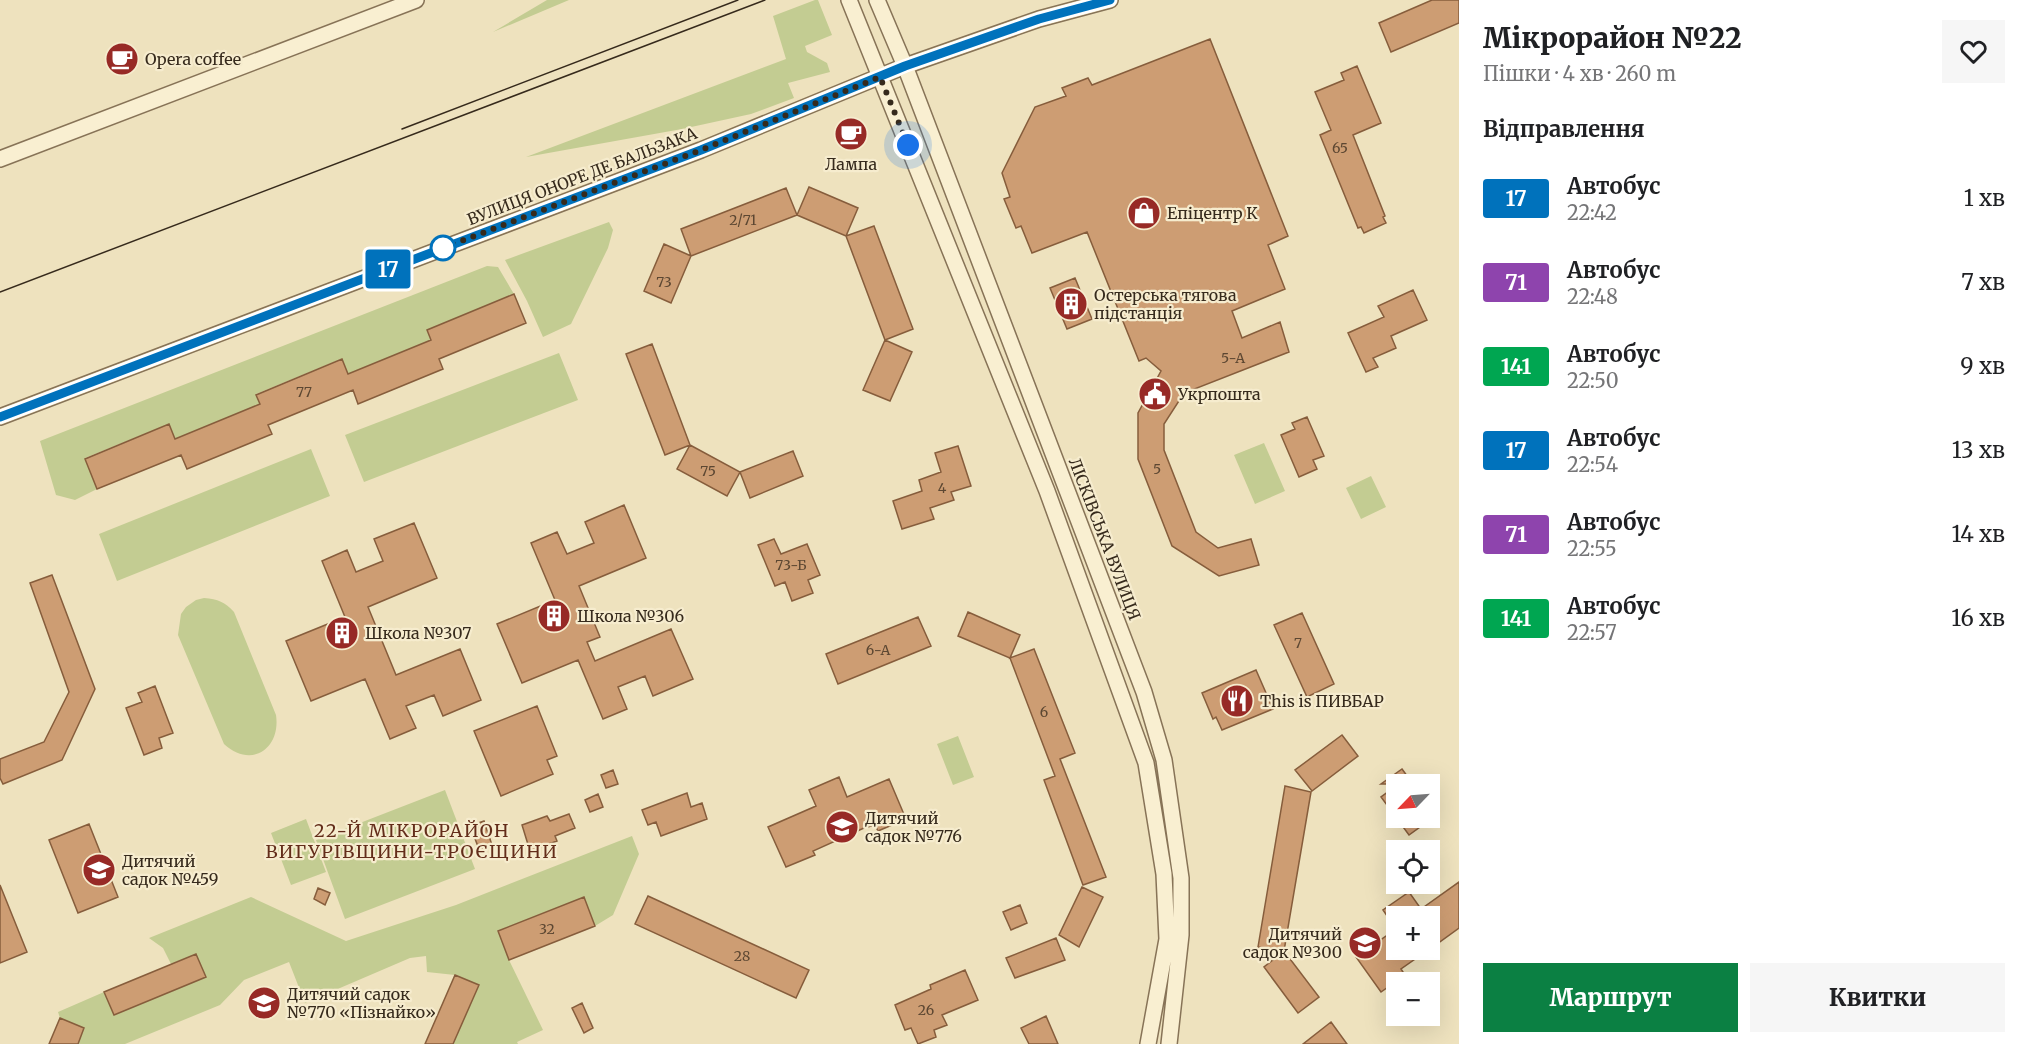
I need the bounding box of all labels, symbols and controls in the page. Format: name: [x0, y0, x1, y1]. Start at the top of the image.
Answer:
text: Мікрорайон №22: [1483, 20, 1742, 56]
button: heart: [1942, 20, 2005, 83]
cafe icon: Opera coffee: [104, 41, 140, 77]
place label: Opera coffee: [145, 49, 241, 69]
text: Пішки · 4 хв · 260 m: [1483, 61, 1676, 86]
text: Відправлення: [1483, 115, 1645, 143]
cafe icon: Лампа: [833, 116, 869, 152]
street label: ВУЛИЦЯ ОНОРЕ ДЕ БАЛЬЗАКА: [464, 123, 701, 229]
your location: [893, 130, 923, 160]
house number: 65: [1332, 139, 1348, 157]
place label: Лампа: [825, 154, 877, 174]
text: Автобус: [1567, 172, 1660, 200]
text: 1 хв: [1964, 184, 2005, 212]
text: 17: [1505, 185, 1527, 212]
shop icon: Епіцентр К: [1126, 195, 1162, 231]
text: 22:42: [1567, 200, 1617, 225]
place label: Епіцентр К: [1167, 203, 1258, 223]
house number: 2/71: [729, 211, 757, 229]
unlabelled marker: [430, 235, 456, 261]
line badge: 17: [361, 250, 415, 288]
text: 17: [377, 256, 399, 283]
text: Автобус: [1567, 256, 1660, 284]
text: 7 хв: [1961, 268, 2005, 296]
text: 71: [1505, 269, 1527, 296]
house number: 73: [656, 273, 672, 291]
text: 22:48: [1567, 284, 1618, 309]
place label: Остерська тягова пiдстанцiя: [1094, 285, 1237, 323]
building icon: Остерська тягова пiдстанцiя: [1053, 286, 1089, 322]
text: Автобус: [1567, 340, 1660, 368]
house number: 5-А: [1221, 349, 1245, 367]
text: 9 хв: [1960, 352, 2005, 380]
text: 141: [1501, 353, 1531, 380]
text: 22:50: [1567, 368, 1619, 393]
public building icon: Укрпошта: [1137, 376, 1173, 412]
house number: 77: [296, 383, 312, 401]
place label: Укрпошта: [1177, 384, 1261, 404]
text: Автобус: [1567, 424, 1660, 452]
text: 13 хв: [1952, 436, 2005, 464]
text: 17: [1505, 437, 1527, 464]
text: 22:54: [1567, 452, 1618, 477]
street label: ЛІСКІВСЬКА ВУЛИЦЯ: [1065, 455, 1145, 623]
house number: 5: [1153, 460, 1161, 478]
house number: 75: [700, 462, 716, 480]
house number: 4: [938, 479, 947, 497]
text: Автобус: [1567, 508, 1660, 536]
text: 14 хв: [1951, 520, 2005, 548]
text: 71: [1505, 521, 1527, 548]
text: 22:55: [1567, 536, 1617, 561]
house number: 73-Б: [775, 556, 807, 574]
text: Автобус: [1567, 592, 1660, 620]
building icon: Школа №306: [536, 598, 572, 634]
text: 16 хв: [1951, 604, 2005, 632]
text: 141: [1501, 605, 1531, 632]
place label: Школа №306: [577, 606, 685, 626]
building icon: Школа №307: [324, 615, 360, 651]
text: 22:57: [1567, 620, 1617, 645]
place label: Школа №307: [365, 623, 471, 643]
house number: 7: [1294, 634, 1302, 652]
house number: 6-А: [866, 641, 890, 659]
restaurant icon: This is ПИВБАР: [1219, 683, 1255, 719]
place label: This is ПИВБАР: [1260, 691, 1384, 711]
house number: 6: [1040, 703, 1048, 721]
north arrow: [1386, 774, 1440, 828]
map controls: [1386, 774, 1440, 1026]
place label: Дитячий садок №776: [865, 808, 962, 846]
school or university icon: Дитячий садок №776: [824, 809, 860, 845]
district label: 22-Й МІКРОРАЙОН ВИГУРІВЩИНИ-ТРОЄЩИНИ: [266, 819, 558, 863]
button: locate: [1386, 840, 1440, 894]
place label: Дитячий садок №459: [122, 851, 218, 889]
school or university icon: Дитячий садок №459: [81, 852, 117, 888]
button: +: [1386, 906, 1440, 960]
house number: 32: [539, 920, 555, 938]
place label: Дитячий садок №300: [1243, 924, 1342, 962]
school or university icon: Дитячий садок №300: [1347, 925, 1383, 961]
house number: 28: [734, 947, 750, 965]
button: Маршрут: [1483, 963, 1738, 1032]
button: Квитки: [1750, 963, 2005, 1032]
button: −: [1386, 972, 1440, 1026]
place label: Дитячий садок №770 «Пізнайко»: [287, 984, 436, 1022]
school or university icon: Дитячий садок №770 «Пізнайко»: [246, 985, 282, 1021]
house number: 26: [918, 1001, 934, 1019]

